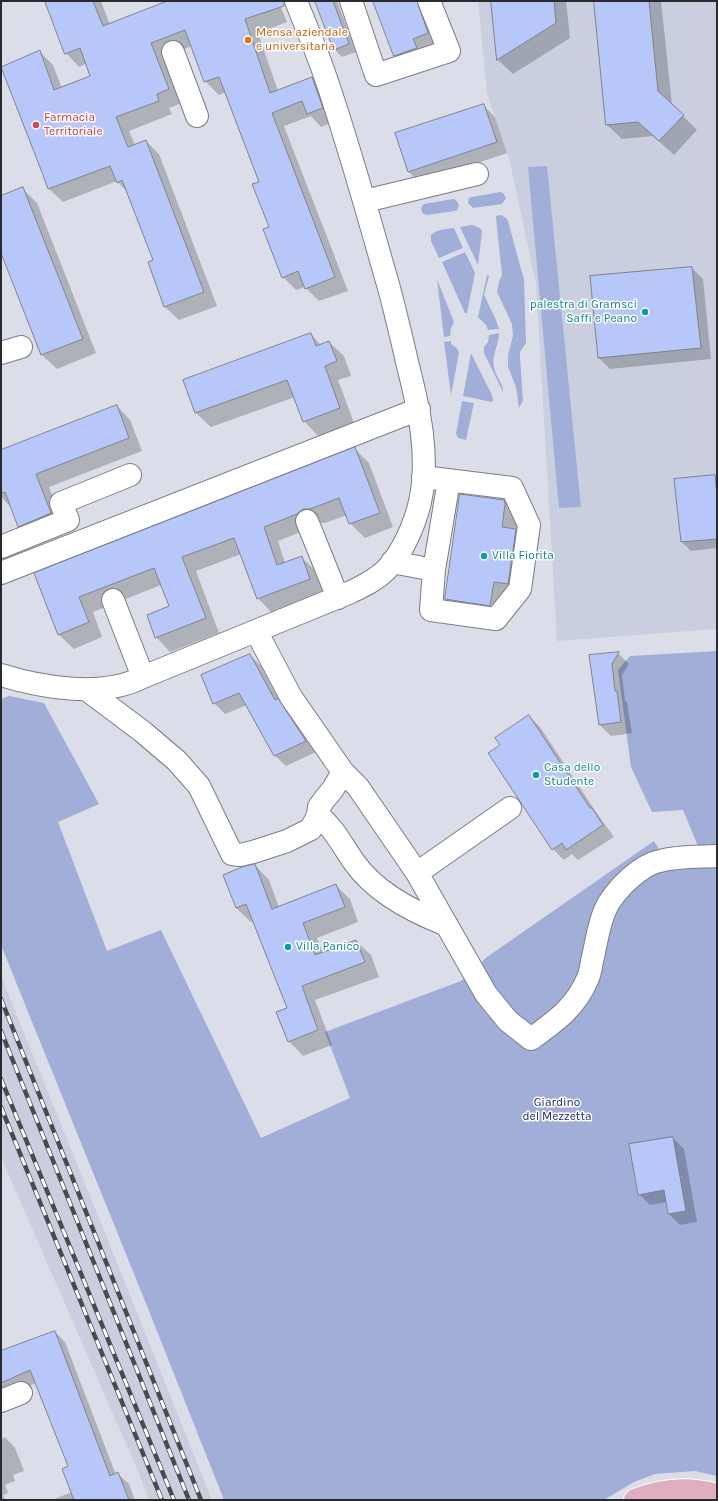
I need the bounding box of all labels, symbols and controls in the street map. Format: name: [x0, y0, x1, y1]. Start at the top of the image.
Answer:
place label: Mensa aziendale e universitaria: [256, 26, 348, 54]
marker: Mensa aziendale e universitaria: [243, 35, 253, 45]
place label: Farmacia Territoriale: [44, 111, 103, 139]
marker: Farmacia Territoriale: [31, 120, 41, 130]
place label: palestra di Gramsci Saffi e Peano: [530, 298, 637, 326]
marker: palestra di Gramsci Saffi e Peano: [640, 307, 650, 317]
place label: Villa Fiorita: [492, 549, 554, 563]
marker: Villa Fiorita: [479, 551, 489, 561]
place label: Casa dello Studente: [544, 761, 600, 789]
marker: Casa dello Studente: [531, 770, 541, 780]
place label: Villa Panico: [296, 940, 359, 954]
marker: Villa Panico: [283, 942, 293, 952]
park label: Giardino del Mezzetta: [523, 1096, 591, 1124]

